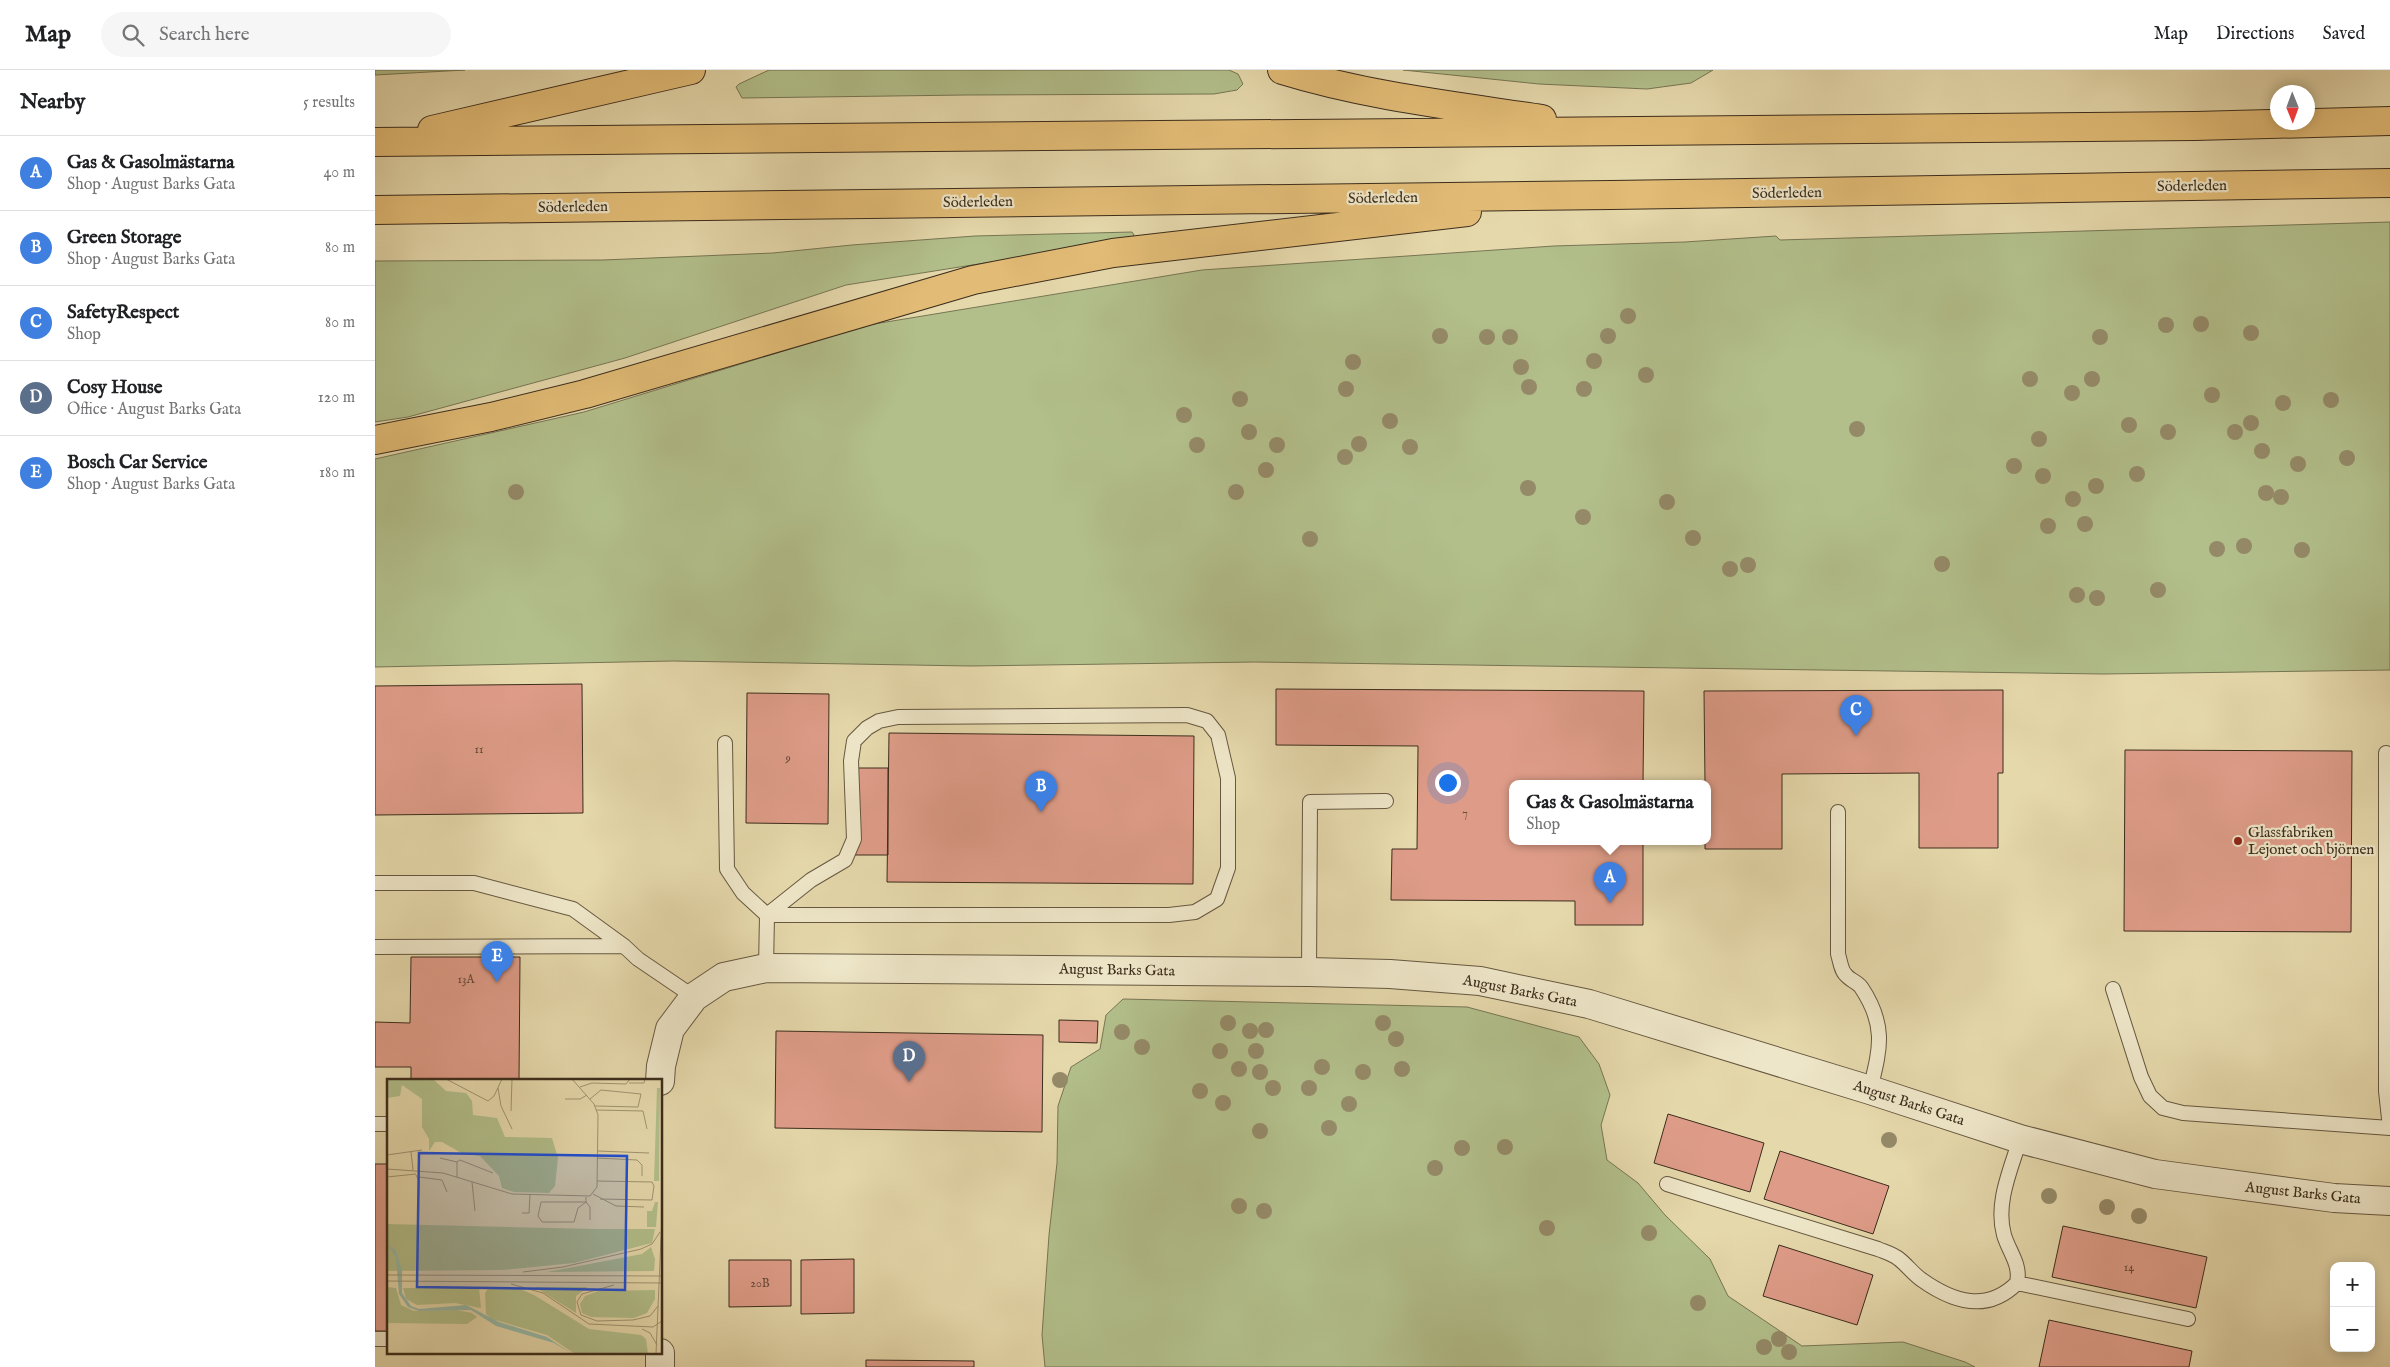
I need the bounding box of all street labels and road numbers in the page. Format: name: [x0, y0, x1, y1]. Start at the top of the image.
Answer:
street label: Söderleden: [2157, 176, 2227, 196]
street label: Söderleden: [1752, 183, 1822, 203]
street label: Söderleden: [1348, 188, 1418, 208]
street label: Söderleden: [943, 192, 1013, 212]
street label: Söderleden: [538, 197, 608, 217]
street label: August Barks Gata: [1058, 959, 1176, 981]
street label: August Barks Gata: [1460, 970, 1579, 1011]
street label: August Barks Gata: [1850, 1076, 1968, 1130]
street label: August Barks Gata: [2243, 1177, 2362, 1209]

